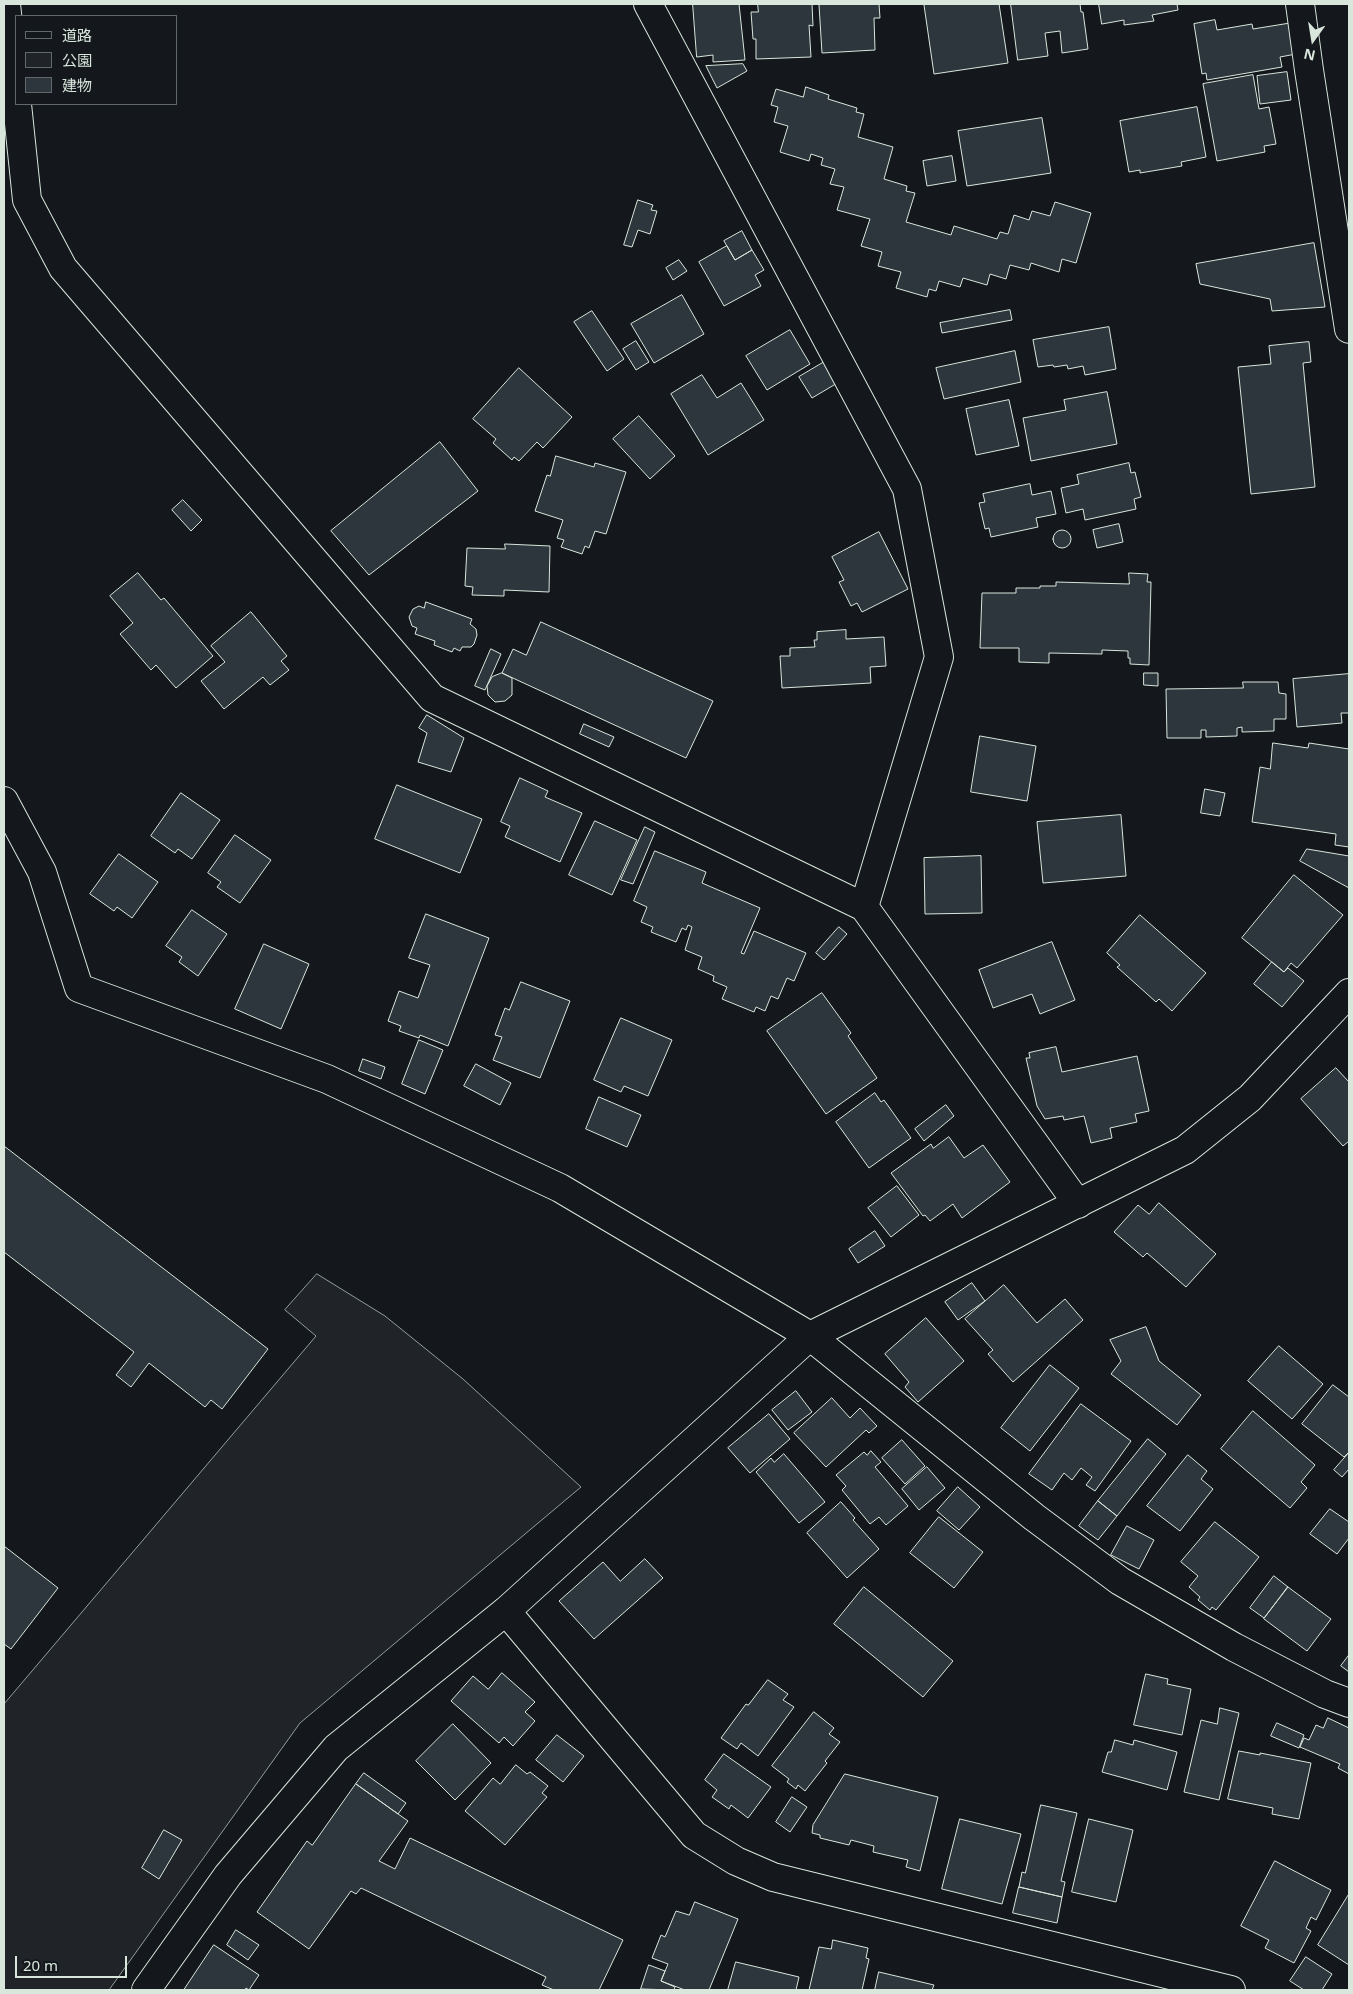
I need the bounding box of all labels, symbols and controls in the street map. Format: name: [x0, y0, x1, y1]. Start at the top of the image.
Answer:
legend: [15, 15, 178, 105]
north arrow: [1288, 15, 1338, 65]
text: 道路: [62, 25, 92, 45]
text: N: [1302, 45, 1317, 66]
text: 公園: [62, 50, 92, 70]
text: 建物: [62, 75, 92, 95]
scale bar: [18, 1946, 130, 1978]
text: 20 m: [23, 1955, 58, 1975]

